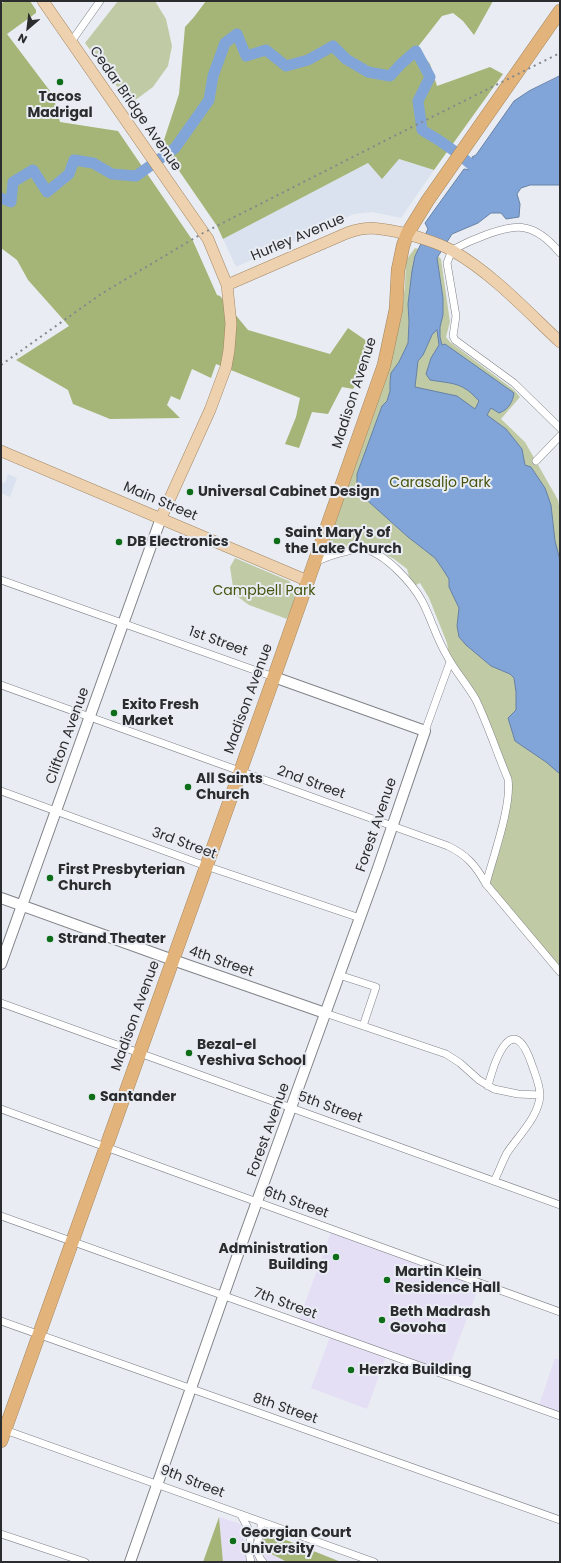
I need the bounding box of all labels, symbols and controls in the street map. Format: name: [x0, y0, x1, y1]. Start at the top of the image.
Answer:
north arrow: [8, 8, 48, 48]
text: N: [15, 30, 30, 48]
street label: Cedar Bridge Avenue: [86, 43, 184, 175]
marker: Tacos Madrigal: [55, 77, 65, 87]
place label: Tacos Madrigal: [27, 89, 93, 122]
street label: Hurley Avenue: [249, 211, 347, 265]
street label: Madison Avenue: [329, 335, 381, 451]
park label: Carasaljo Park: [389, 475, 491, 491]
street label: Main Street: [121, 479, 199, 525]
place label: Universal Cabinet Design: [198, 484, 379, 500]
marker: Universal Cabinet Design: [185, 487, 195, 497]
place label: Saint Mary's of the Lake Church: [285, 525, 402, 558]
place label: DB Electronics: [127, 534, 229, 550]
marker: Saint Mary's of the Lake Church: [272, 536, 282, 546]
marker: DB Electronics: [114, 537, 124, 547]
park label: Campbell Park: [213, 583, 315, 599]
street label: 1st Street: [186, 624, 250, 660]
street label: Madison Avenue: [221, 642, 277, 756]
street label: Clifton Avenue: [43, 685, 93, 787]
place label: Exito Fresh Market: [122, 697, 199, 730]
marker: Exito Fresh Market: [109, 708, 119, 718]
street label: 2nd Street: [275, 763, 347, 803]
place label: All Saints Church: [196, 771, 263, 804]
street label: Forest Avenue: [353, 776, 401, 874]
marker: All Saints Church: [183, 782, 193, 792]
street label: 3rd Street: [149, 825, 219, 863]
place label: First Presbyterian Church: [58, 862, 185, 894]
marker: First Presbyterian Church: [45, 873, 55, 883]
place label: Strand Theater: [58, 931, 166, 947]
marker: Strand Theater: [45, 934, 55, 944]
street label: 4th Street: [186, 943, 256, 981]
street label: Madison Avenue: [108, 959, 164, 1073]
place label: Bezal-el Yeshiva School: [197, 1037, 306, 1070]
marker: Bezal-el Yeshiva School: [184, 1048, 194, 1058]
street label: Forest Avenue: [244, 1081, 294, 1179]
place label: Santander: [100, 1089, 176, 1105]
street label: 5th Street: [295, 1089, 365, 1127]
marker: Santander: [87, 1092, 97, 1102]
street label: 6th Street: [261, 1184, 331, 1222]
place label: Administration Building: [218, 1241, 328, 1274]
marker: Administration Building: [331, 1252, 341, 1262]
place label: Martin Klein Residence Hall: [395, 1264, 500, 1296]
marker: Martin Klein Residence Hall: [382, 1275, 392, 1285]
street label: 7th Street: [251, 1285, 319, 1323]
place label: Beth Madrash Govoha: [390, 1304, 491, 1336]
marker: Beth Madrash Govoha: [377, 1315, 387, 1325]
place label: Herzka Building: [359, 1362, 471, 1378]
marker: Herzka Building: [346, 1365, 356, 1375]
street label: 8th Street: [250, 1390, 320, 1428]
street label: 9th Street: [157, 1462, 227, 1502]
place label: Georgian Court University: [241, 1525, 351, 1558]
marker: Georgian Court University: [228, 1536, 238, 1546]

